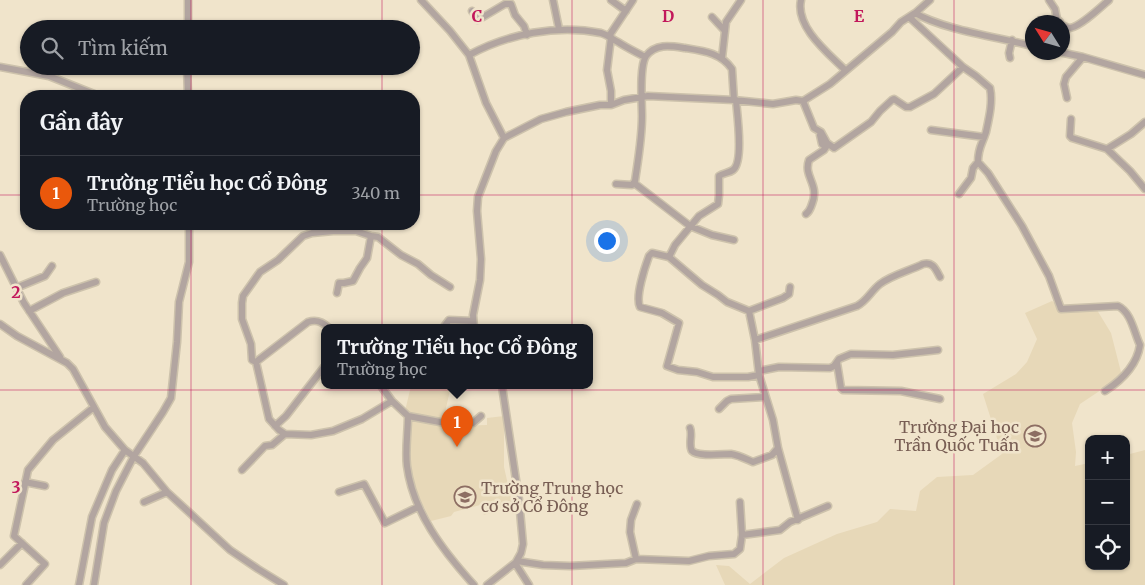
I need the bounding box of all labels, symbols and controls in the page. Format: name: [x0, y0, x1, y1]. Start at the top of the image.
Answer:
text: C: [472, 6, 482, 26]
text: D: [662, 6, 674, 26]
text: E: [854, 6, 865, 26]
north arrow: [1025, 15, 1070, 60]
search box: [20, 20, 420, 75]
icon: search: [38, 34, 66, 62]
text: Tìm kiếm: [78, 36, 168, 60]
text: Gần đây: [40, 109, 123, 136]
text: Trường Tiểu học Cổ Đông: [87, 171, 327, 195]
text: 1: [52, 183, 60, 203]
text: 340 m: [351, 183, 400, 203]
text: Trường học: [87, 195, 177, 215]
your location: [594, 228, 620, 254]
text: 2: [11, 282, 21, 302]
popup: [321, 324, 593, 389]
text: Trường Tiểu học Cổ Đông: [337, 335, 577, 359]
text: Trường học: [337, 359, 427, 379]
pin: 1: [441, 406, 473, 447]
place label: Trường Đại học Trần Quốc Tuấn: [894, 417, 1019, 455]
school or university icon: Trường Đại học Trần Quốc Tuấn: [1023, 424, 1047, 448]
map controls: [1085, 435, 1130, 570]
button: +: [1085, 435, 1130, 480]
text: 3: [11, 477, 21, 497]
place label: Trường Trung học cơ sở Cổ Đông: [481, 478, 623, 516]
button: −: [1085, 480, 1130, 525]
school or university icon: Trường Trung học cơ sở Cổ Đông: [453, 485, 477, 509]
button: locate: [1085, 525, 1130, 570]

